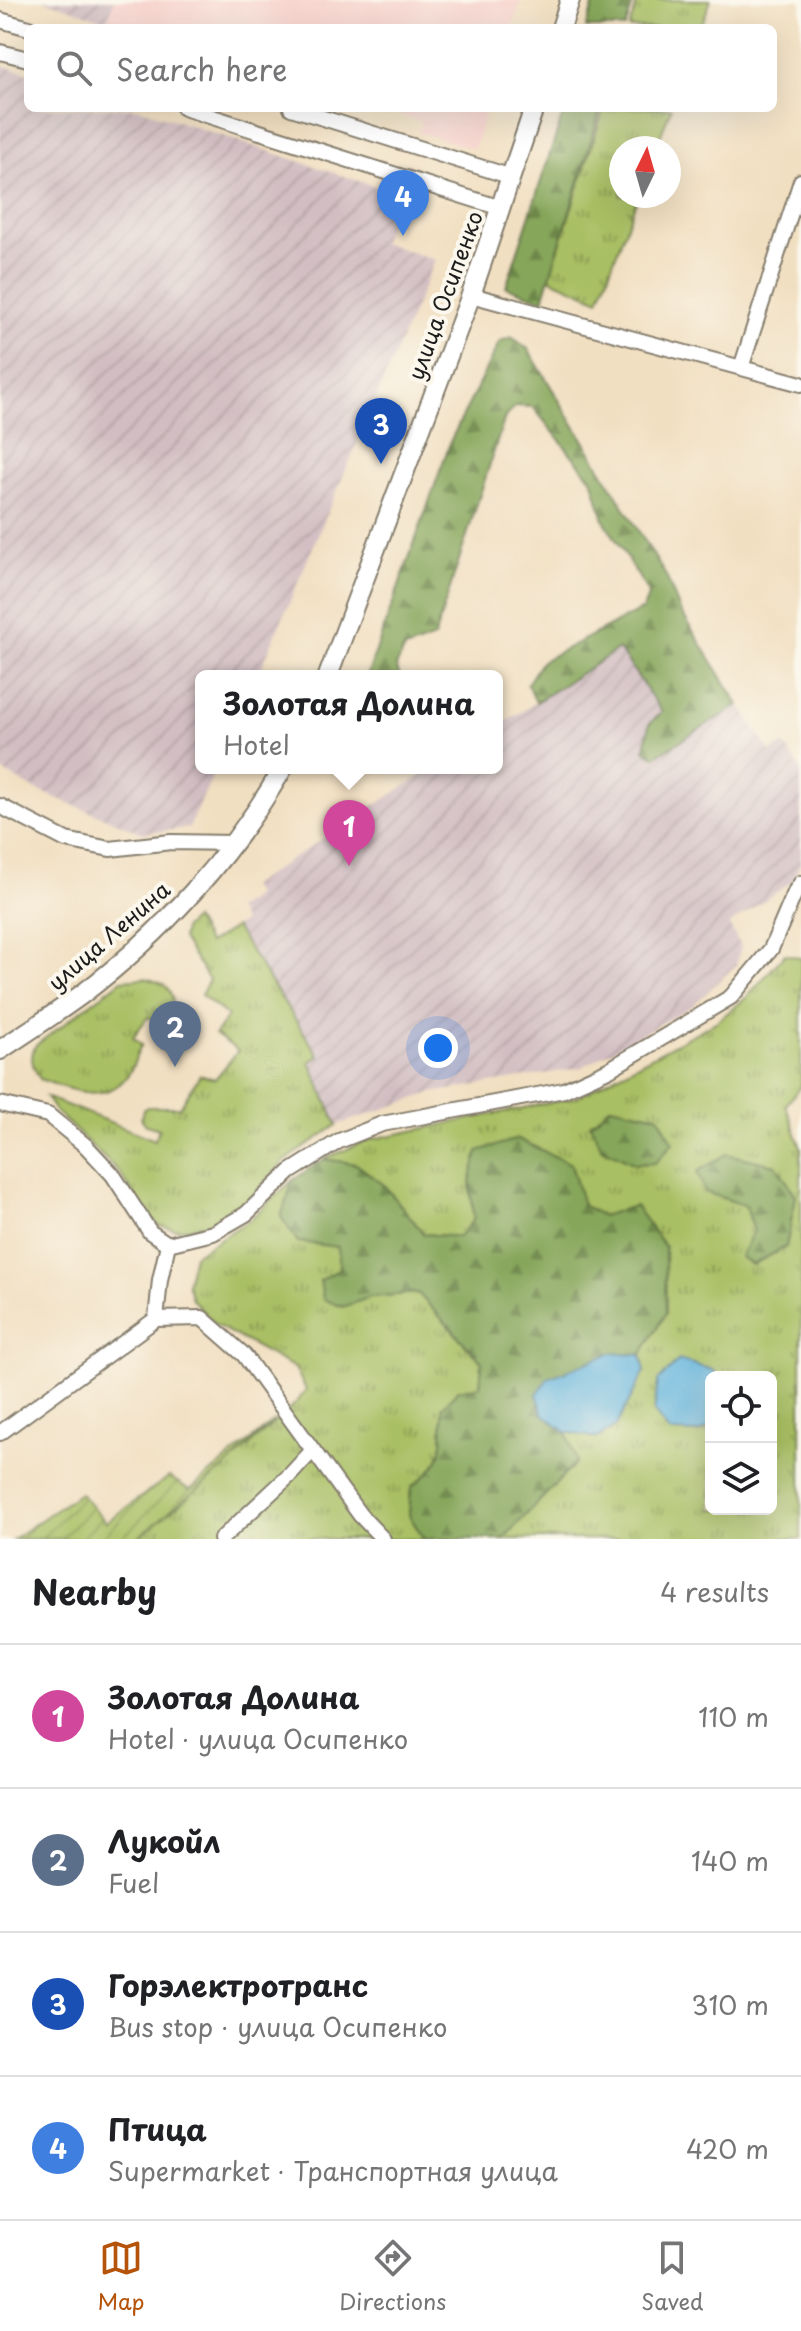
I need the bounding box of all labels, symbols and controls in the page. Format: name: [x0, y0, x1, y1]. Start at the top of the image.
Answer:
search box: [24, 24, 777, 112]
icon: search: [52, 46, 96, 90]
text: Search here: [116, 46, 288, 91]
north arrow: [609, 136, 681, 208]
pin: 4: [377, 170, 429, 236]
street label: улица Осипенко: [398, 206, 490, 384]
pin: 3: [355, 398, 407, 464]
popup: [195, 670, 503, 774]
text: Золотая Долина: [223, 680, 475, 725]
text: Hotel: [223, 725, 289, 764]
pin: 1: [323, 800, 375, 866]
street label: улица Ленина: [40, 872, 177, 998]
pin: 2: [149, 1001, 201, 1067]
your location: [418, 1028, 458, 1068]
map controls: [705, 1371, 777, 1515]
button: locate: [705, 1371, 777, 1443]
button: layers: [705, 1443, 777, 1515]
text: Nearby: [32, 1565, 157, 1617]
text: 4 results: [660, 1572, 769, 1611]
text: Золотая Долина: [108, 1674, 360, 1719]
text: 1: [52, 1697, 64, 1736]
text: 110 m: [698, 1697, 769, 1736]
text: Hotel · улица Осипенко: [108, 1719, 408, 1758]
text: Лукойл: [108, 1818, 221, 1863]
text: 2: [49, 1841, 67, 1880]
text: 140 m: [691, 1841, 769, 1880]
text: Fuel: [108, 1863, 159, 1902]
text: Горэлектротранс: [108, 1962, 368, 2007]
text: 3: [49, 1985, 67, 2024]
text: 310 m: [691, 1985, 769, 2024]
text: Bus stop · улица Осипенко: [108, 2007, 447, 2046]
text: Птица: [108, 2106, 207, 2151]
text: 4: [49, 2129, 67, 2168]
text: 420 m: [686, 2129, 769, 2168]
text: Supermarket · Транспортная улица: [108, 2151, 558, 2190]
tab: Map: [97, 2236, 144, 2317]
tab: Directions: [339, 2236, 446, 2317]
tab: Saved: [641, 2236, 704, 2317]

